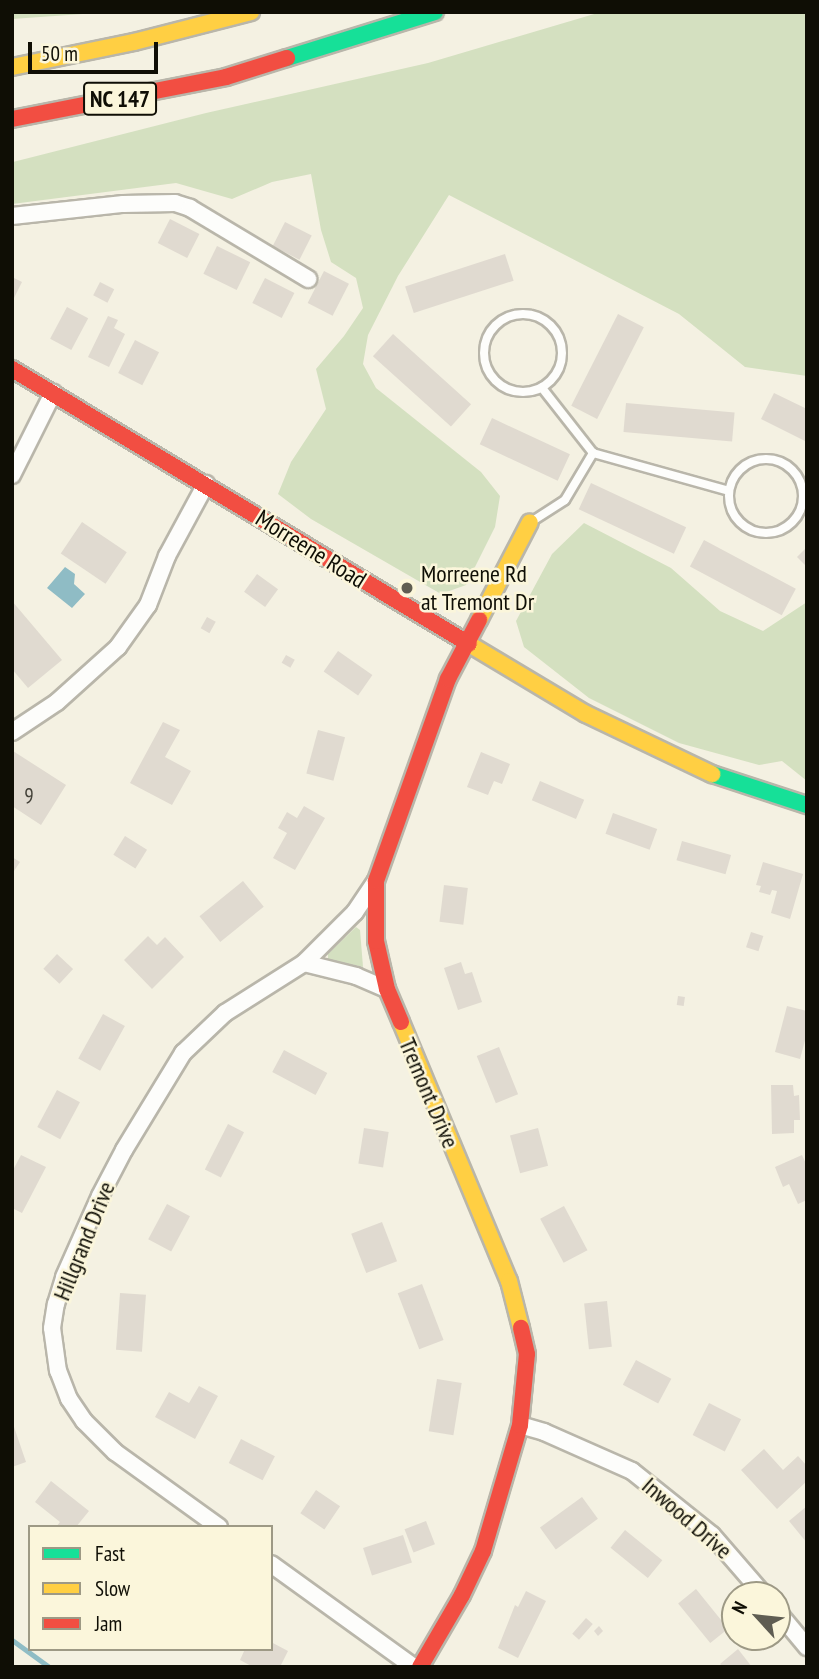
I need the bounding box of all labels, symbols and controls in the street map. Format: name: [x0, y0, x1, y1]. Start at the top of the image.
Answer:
scale bar: [32, 28, 161, 72]
text: 50 m: [41, 40, 78, 67]
road number: NC 147: [82, 80, 158, 118]
street label: Morreene Road: [250, 504, 372, 594]
place label: Morreene Rd at Tremont Dr: [421, 560, 535, 616]
marker: Morreene Rd at Tremont Dr: [399, 580, 415, 596]
house number: 9: [24, 783, 34, 809]
street label: Tremont Drive: [393, 1034, 465, 1152]
street label: Hillgrand Drive: [47, 1177, 121, 1305]
street label: Inwood Drive: [636, 1471, 738, 1565]
legend: [28, 1525, 273, 1651]
text: Fast: [95, 1540, 125, 1567]
text: Slow: [95, 1575, 130, 1602]
north arrow: [721, 1581, 791, 1651]
text: N: [726, 1597, 752, 1617]
text: Jam: [95, 1610, 122, 1637]

